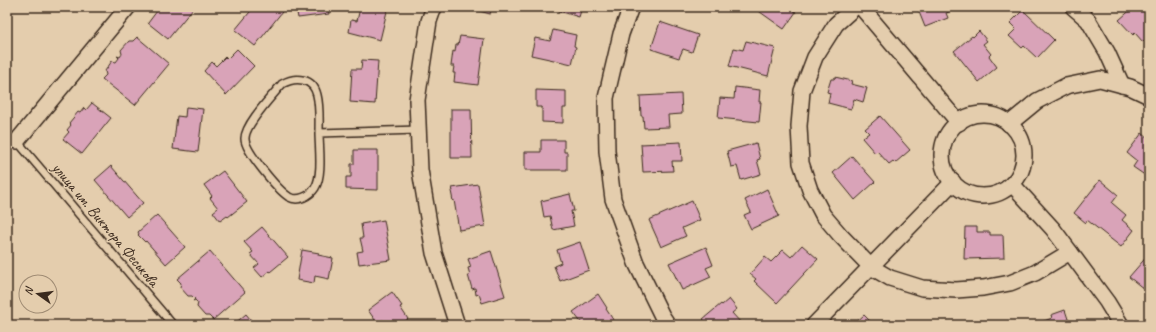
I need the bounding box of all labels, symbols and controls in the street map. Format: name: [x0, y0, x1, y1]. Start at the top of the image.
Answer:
street label: улица им. Виктора Феськова: [47, 158, 164, 292]
north arrow: [18, 274, 58, 314]
text: N: [21, 284, 36, 297]

